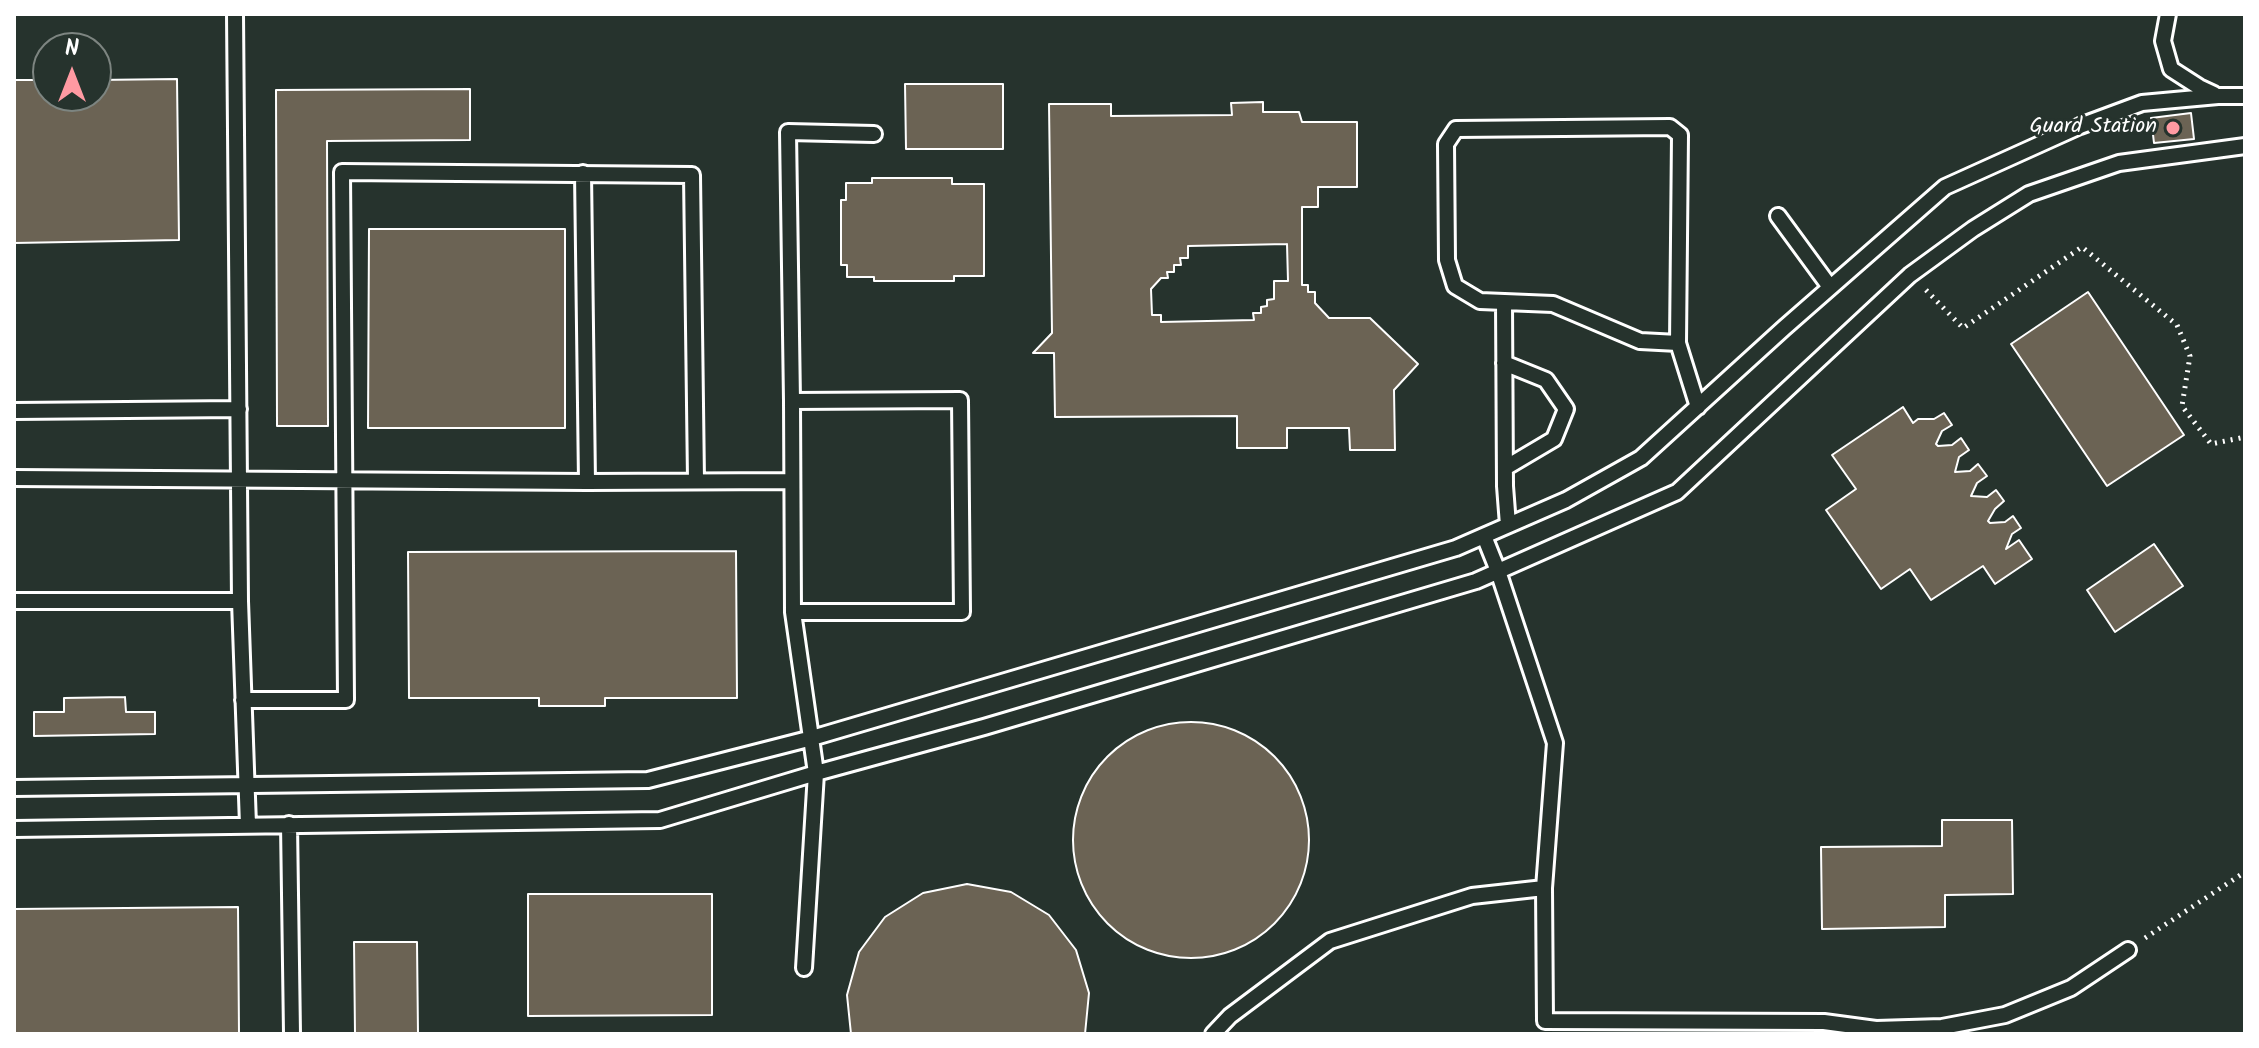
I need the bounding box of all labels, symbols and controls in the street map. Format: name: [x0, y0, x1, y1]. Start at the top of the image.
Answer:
north arrow: [32, 32, 112, 112]
text: N: [65, 32, 79, 67]
place label: Guard Station: [2030, 115, 2157, 141]
marker: Guard Station: [2164, 119, 2182, 137]

